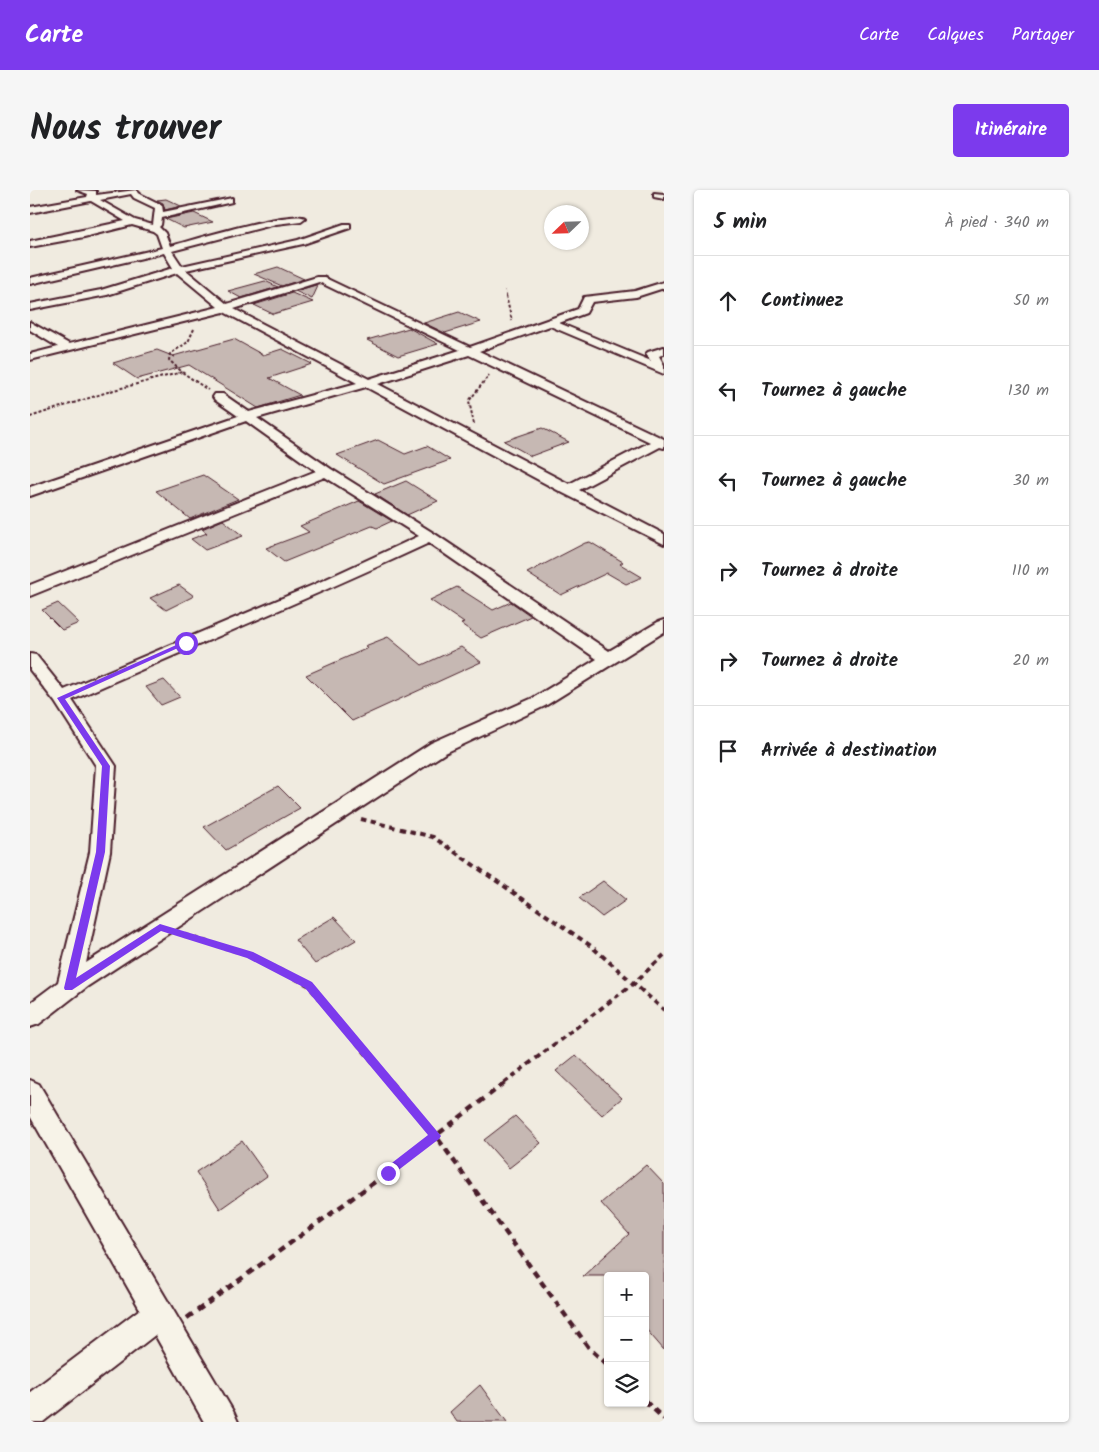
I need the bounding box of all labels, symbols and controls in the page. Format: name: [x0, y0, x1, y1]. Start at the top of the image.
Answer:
text: Carte: [25, 16, 83, 55]
text: Carte: [859, 21, 899, 50]
text: Calques: [927, 21, 984, 50]
text: Partager: [1012, 21, 1074, 50]
text: Nous trouver: [30, 102, 221, 158]
button: Itinéraire: [953, 104, 1069, 157]
north arrow: [544, 205, 589, 250]
text: 5 min: [714, 206, 767, 239]
text: À pied · 340 m: [944, 210, 1049, 235]
text: Continuez: [761, 286, 844, 316]
icon: ahead: [714, 287, 742, 315]
text: 50 m: [1013, 288, 1049, 313]
text: Tournez à gauche: [761, 376, 907, 406]
icon: left: [714, 377, 742, 405]
text: 130 m: [1008, 378, 1049, 403]
text: Tournez à gauche: [761, 466, 907, 496]
icon: left: [714, 467, 742, 495]
text: 30 m: [1013, 468, 1049, 493]
text: Tournez à droite: [761, 556, 898, 586]
icon: right: [714, 557, 742, 585]
text: 110 m: [1012, 558, 1049, 583]
route start: [175, 632, 198, 655]
text: Tournez à droite: [761, 646, 898, 676]
icon: right: [714, 647, 742, 675]
text: 20 m: [1013, 648, 1049, 673]
text: Arrivée à destination: [761, 736, 937, 766]
icon: arrive: [714, 737, 742, 765]
route end: [377, 1162, 400, 1185]
map controls: [604, 1272, 649, 1407]
button: +: [604, 1272, 649, 1317]
button: −: [604, 1317, 649, 1362]
button: layers: [604, 1362, 649, 1407]

